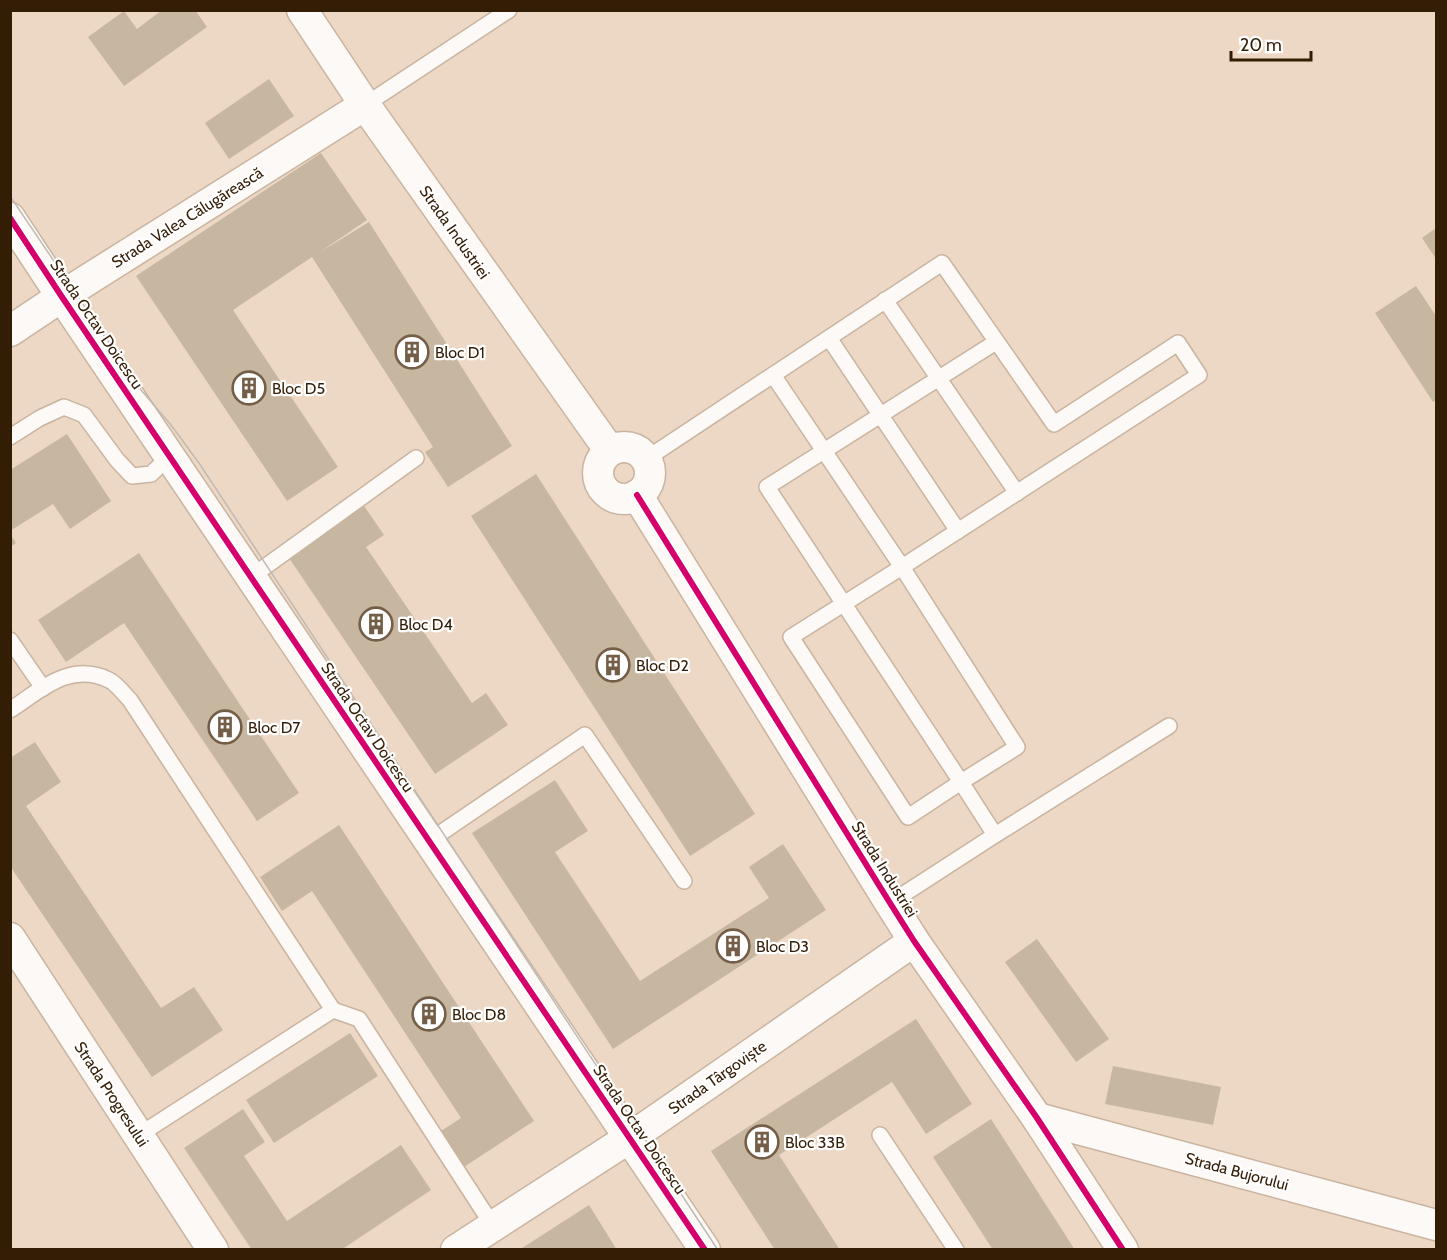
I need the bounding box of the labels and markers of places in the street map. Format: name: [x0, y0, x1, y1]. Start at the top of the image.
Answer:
building icon: Bloc D1: [394, 334, 430, 370]
place label: Bloc D1: [435, 343, 485, 362]
building icon: Bloc D5: [231, 370, 267, 406]
place label: Bloc D5: [272, 379, 325, 398]
building icon: Bloc D4: [358, 606, 394, 642]
place label: Bloc D4: [399, 615, 453, 634]
building icon: Bloc D2: [595, 647, 631, 683]
place label: Bloc D2: [636, 656, 689, 675]
building icon: Bloc D7: [207, 709, 243, 745]
place label: Bloc D7: [248, 718, 300, 737]
building icon: Bloc D3: [715, 928, 751, 964]
place label: Bloc D3: [756, 937, 809, 956]
building icon: Bloc D8: [411, 996, 447, 1032]
place label: Bloc D8: [452, 1005, 506, 1024]
building icon: Bloc 33B: [744, 1124, 780, 1160]
place label: Bloc 33B: [785, 1133, 845, 1152]

